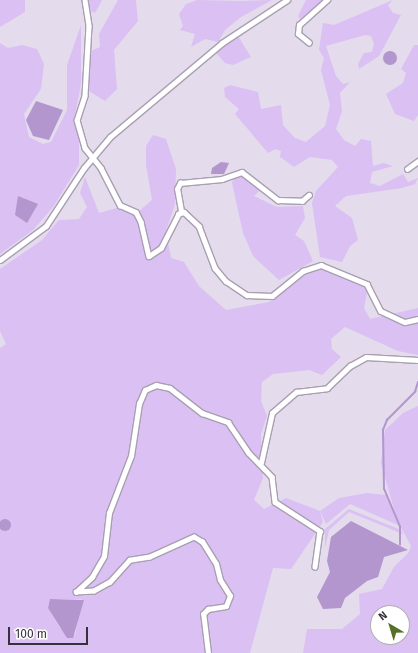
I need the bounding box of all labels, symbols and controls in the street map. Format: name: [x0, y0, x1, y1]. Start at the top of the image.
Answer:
north arrow: [370, 605, 410, 645]
text: N: [376, 609, 390, 623]
scale bar: [10, 619, 90, 645]
text: 100 m: [15, 627, 47, 641]

